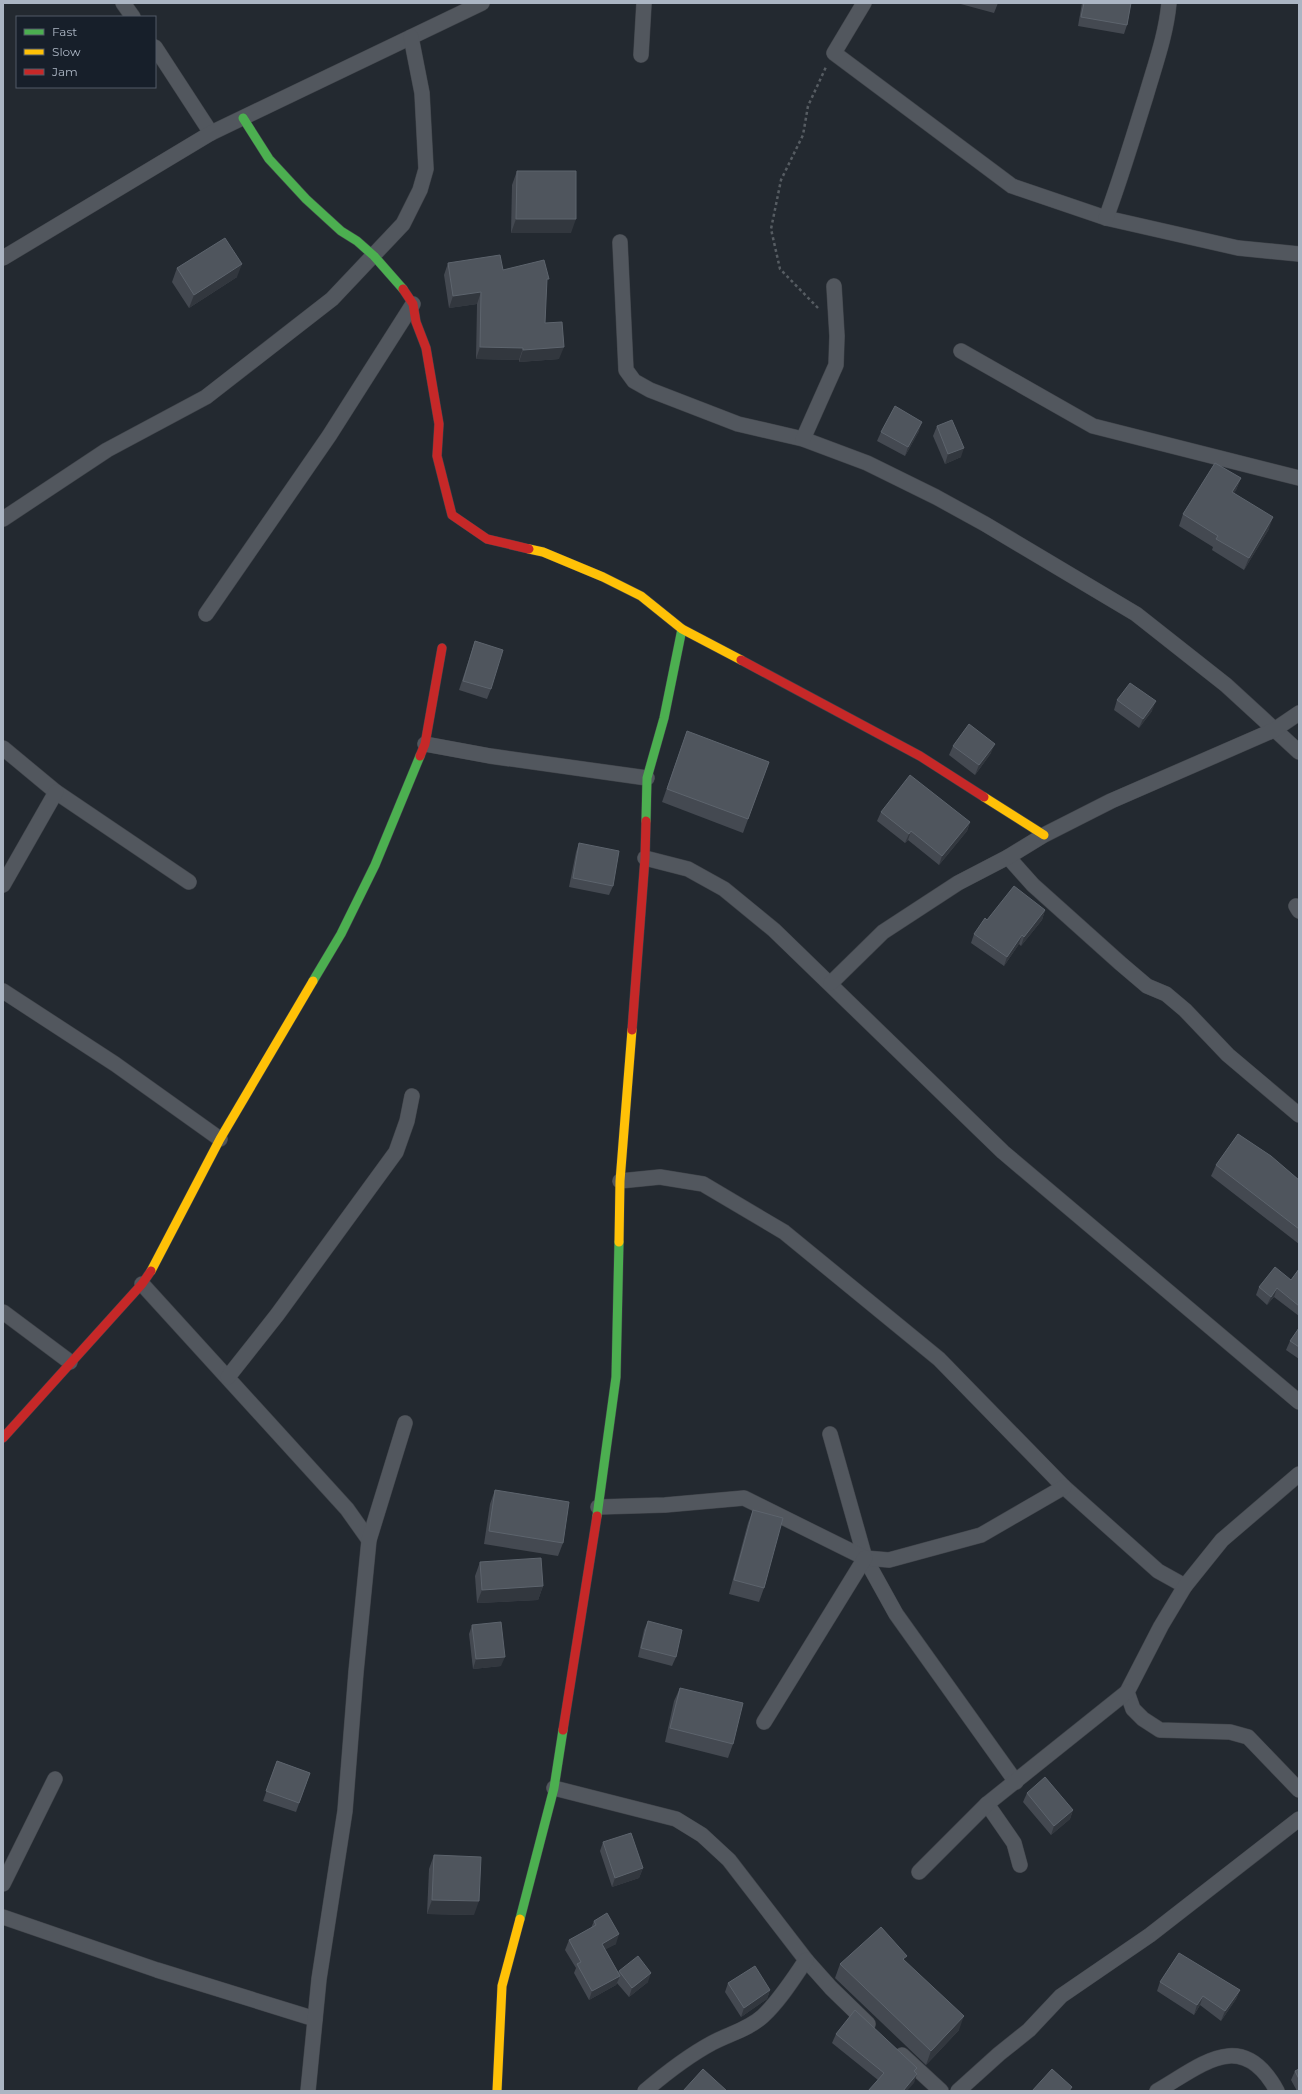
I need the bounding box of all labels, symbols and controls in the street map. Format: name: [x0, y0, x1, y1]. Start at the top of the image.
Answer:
legend: [16, 16, 156, 88]
text: Fast: [52, 24, 77, 39]
text: Slow: [52, 44, 81, 59]
text: Jam: [51, 64, 78, 79]

